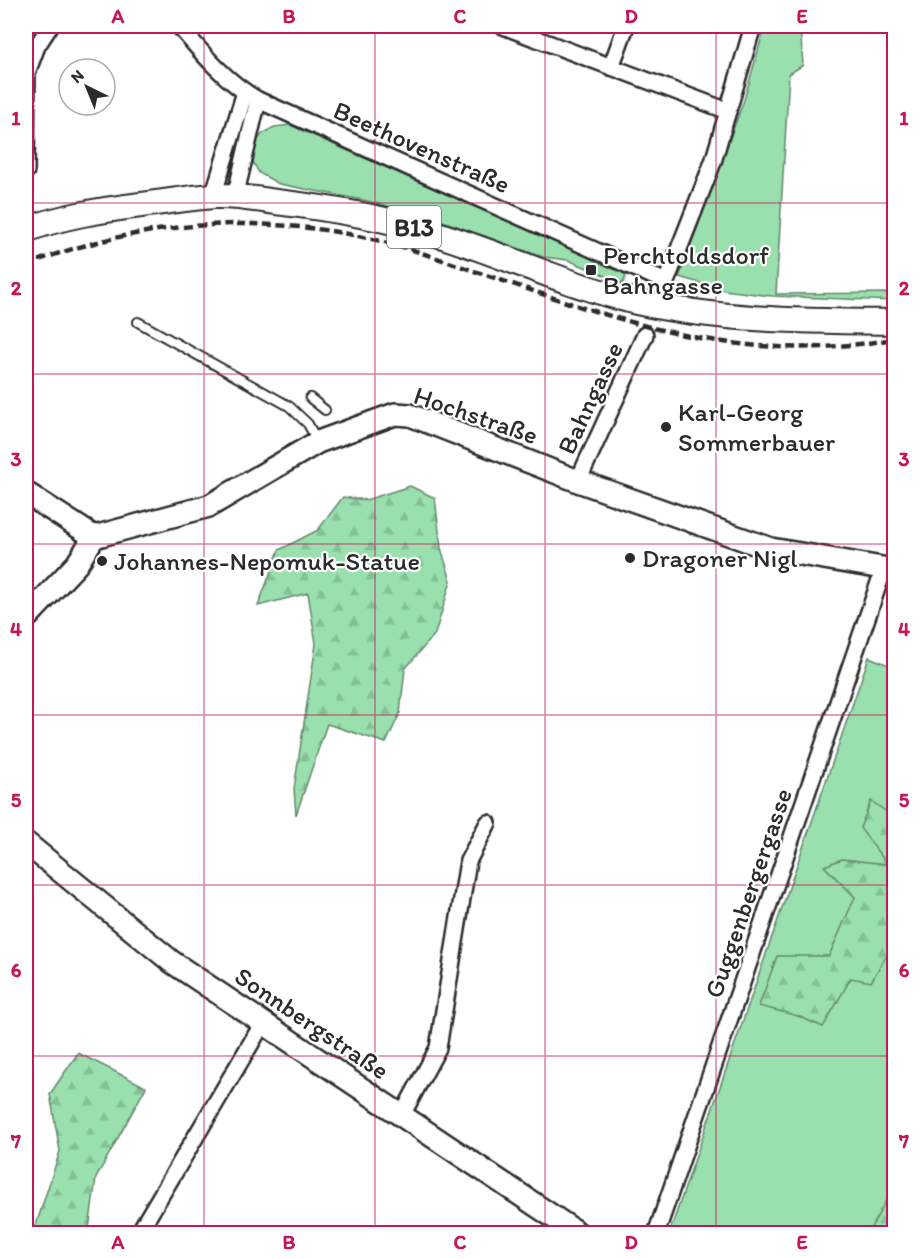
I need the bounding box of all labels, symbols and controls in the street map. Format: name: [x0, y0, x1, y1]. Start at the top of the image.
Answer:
text: A: [111, 4, 125, 28]
text: B: [283, 4, 296, 28]
text: C: [454, 4, 467, 28]
text: D: [624, 4, 638, 28]
text: E: [796, 4, 808, 28]
north arrow: [57, 57, 117, 117]
text: N: [67, 66, 88, 87]
street label: Beethovenstraße: [329, 94, 515, 200]
text: 1: [11, 106, 21, 130]
text: 1: [899, 106, 909, 130]
road number: B13: [387, 206, 441, 248]
place label: Perchtoldsdorf Bahngasse: [603, 239, 769, 301]
marker: Perchtoldsdorf Bahngasse: [584, 263, 598, 277]
text: 2: [11, 276, 22, 300]
text: 2: [899, 276, 910, 300]
street label: Bahngasse: [550, 337, 630, 459]
street label: Hochstraße: [410, 379, 542, 451]
place label: Karl-Georg Sommerbauer: [678, 396, 835, 458]
marker: Karl-Georg Sommerbauer: [659, 420, 673, 434]
text: 3: [11, 447, 22, 471]
text: 3: [899, 447, 910, 471]
place label: Dragoner Nigl: [642, 542, 798, 574]
place label: Johannes-Nepomuk-Statue: [114, 545, 420, 577]
marker: Dragoner Nigl: [623, 551, 637, 565]
marker: Johannes-Nepomuk-Statue: [95, 554, 109, 568]
text: 4: [10, 617, 22, 641]
text: 4: [898, 617, 910, 641]
street label: Guggenbergergasse: [697, 784, 799, 1002]
text: 5: [11, 788, 22, 812]
text: 5: [899, 788, 910, 812]
text: 6: [11, 958, 22, 982]
text: 6: [899, 958, 910, 982]
street label: Sonnbergstraße: [229, 960, 395, 1086]
text: 7: [10, 1129, 21, 1153]
text: 7: [898, 1129, 909, 1153]
text: A: [111, 1230, 125, 1254]
text: B: [283, 1230, 296, 1254]
text: C: [454, 1230, 467, 1254]
text: D: [624, 1230, 638, 1254]
text: E: [796, 1230, 808, 1254]

